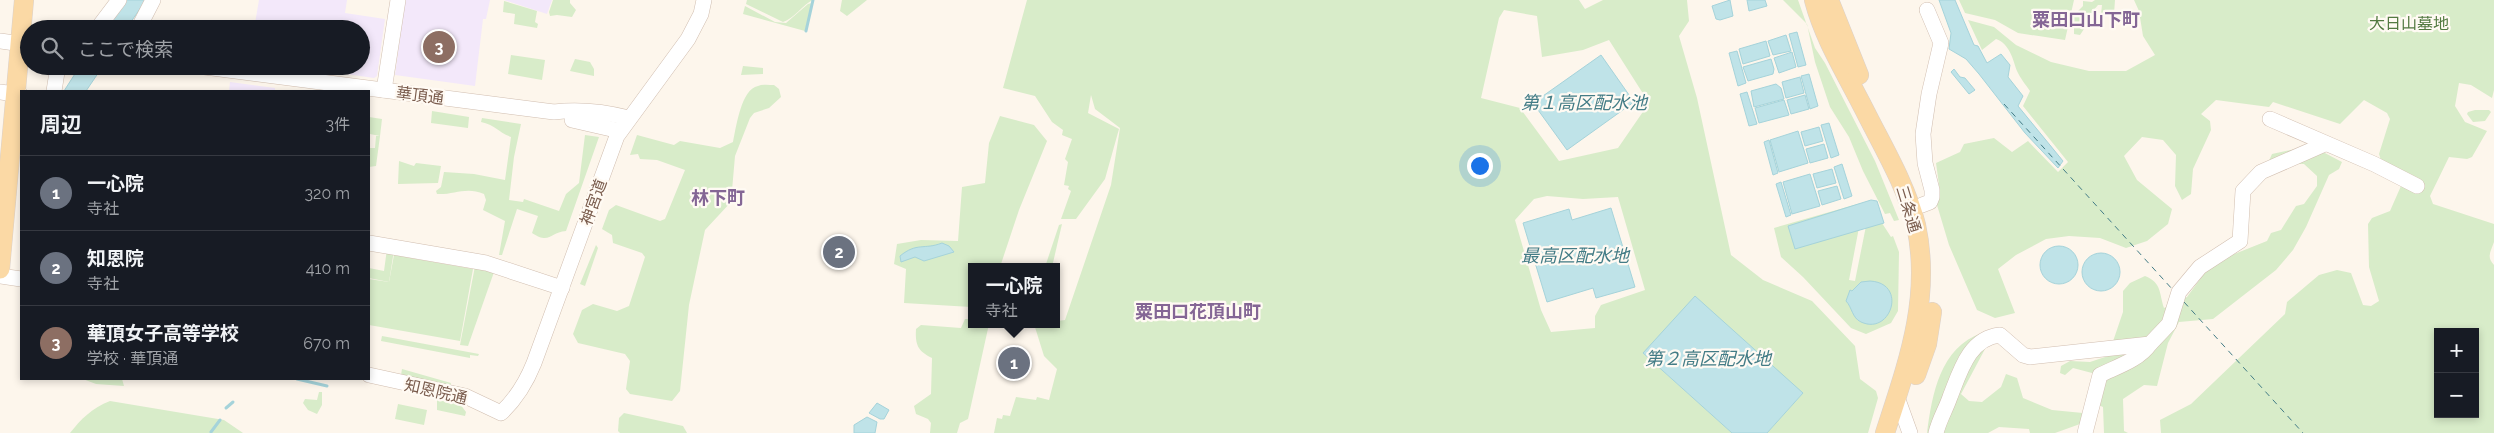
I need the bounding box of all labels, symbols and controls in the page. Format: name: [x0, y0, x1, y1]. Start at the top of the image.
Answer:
district label: 粟田口山下町: [2032, 9, 2140, 30]
park label: 大日山墓地: [2369, 14, 2449, 33]
search box: [20, 20, 370, 75]
pin: 3: [423, 28, 455, 66]
icon: search: [38, 34, 66, 62]
text: ここで検索: [78, 38, 173, 60]
street label: 華頂通: [395, 83, 445, 108]
water label: 第１高区配水池: [1521, 92, 1649, 113]
text: 周辺: [40, 112, 82, 137]
text: 3件: [325, 115, 350, 134]
your location: [1467, 153, 1493, 179]
text: 一心院: [87, 172, 144, 194]
street label: 神宮道: [576, 176, 611, 228]
street label: 三条通: [1892, 183, 1925, 235]
text: 1: [52, 184, 60, 203]
text: 320 m: [305, 184, 350, 203]
district label: 林下町: [691, 187, 745, 208]
text: 寺社: [87, 199, 119, 218]
pin: 2: [823, 233, 855, 271]
water label: 最高区配水地: [1521, 245, 1631, 266]
text: 知恩院: [87, 247, 144, 269]
text: 2: [51, 259, 61, 278]
text: 410 m: [306, 259, 350, 278]
popup: [968, 263, 1060, 328]
text: 寺社: [87, 274, 119, 293]
text: 一心院: [985, 274, 1043, 296]
text: 寺社: [985, 301, 1018, 320]
district label: 粟田口花頂山町: [1135, 301, 1261, 322]
text: 華頂女子高等学校: [87, 322, 239, 344]
map controls: [2434, 328, 2479, 418]
button: +: [2434, 328, 2479, 373]
text: 3: [52, 334, 60, 353]
text: 670 m: [303, 334, 350, 353]
pin: 1: [998, 344, 1030, 382]
water label: 第２高区配水地: [1645, 348, 1773, 369]
text: 学校 · 華頂通: [87, 349, 178, 368]
button: −: [2434, 373, 2479, 418]
street label: 知恩院通: [403, 375, 469, 408]

